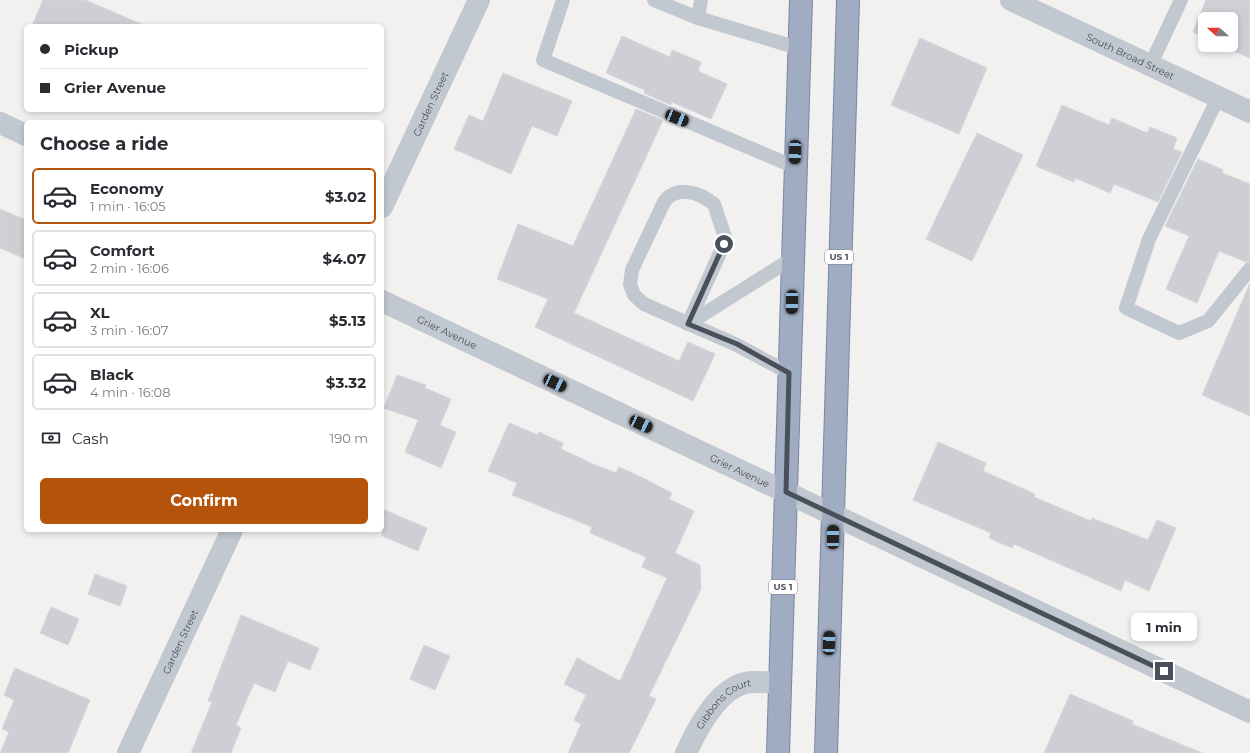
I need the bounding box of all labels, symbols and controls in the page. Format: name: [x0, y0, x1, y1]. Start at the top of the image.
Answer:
north arrow: [1198, 12, 1238, 52]
map controls: [1198, 12, 1238, 52]
street label: South Broad Street: [1084, 30, 1176, 83]
text: Pickup: [64, 40, 119, 59]
street label: Garden Street: [410, 70, 452, 138]
text: Grier Avenue: [64, 78, 166, 97]
car: [664, 108, 690, 128]
text: Choose a ride: [40, 133, 168, 155]
car: [789, 140, 801, 164]
icon: car: [42, 178, 78, 214]
text: Economy: [90, 179, 163, 198]
text: $3.02: [325, 187, 366, 206]
text: 1 min · 16:05: [90, 198, 166, 214]
route start: [715, 235, 733, 253]
icon: car: [42, 240, 78, 276]
text: Comfort: [90, 241, 155, 260]
text: $4.07: [322, 249, 366, 268]
road number: US 1: [825, 250, 853, 264]
text: 2 min · 16:06: [90, 260, 169, 276]
car: [786, 290, 798, 314]
icon: car: [42, 302, 78, 338]
text: XL: [90, 303, 109, 322]
text: $5.13: [329, 311, 366, 330]
street label: Grier Avenue: [415, 313, 479, 352]
text: 3 min · 16:07: [90, 322, 168, 338]
icon: car: [42, 364, 78, 400]
text: Black: [90, 365, 134, 384]
car: [542, 372, 568, 394]
text: $3.32: [326, 373, 366, 392]
text: 4 min · 16:08: [90, 384, 170, 400]
car: [628, 413, 654, 435]
icon: cash: [40, 427, 62, 449]
text: Cash: [72, 429, 109, 448]
text: 190 m: [330, 430, 368, 446]
street label: Grier Avenue: [708, 451, 772, 491]
button: Confirm: [40, 478, 368, 524]
car: [827, 525, 839, 549]
road number: US 1: [769, 580, 797, 594]
street label: Garden Street: [160, 607, 201, 676]
callout: 1 min: [1131, 613, 1197, 641]
text: 1 min: [1146, 619, 1182, 635]
car: [823, 631, 835, 655]
route end: [1155, 662, 1173, 680]
street label: Gibbons Court: [693, 676, 752, 732]

